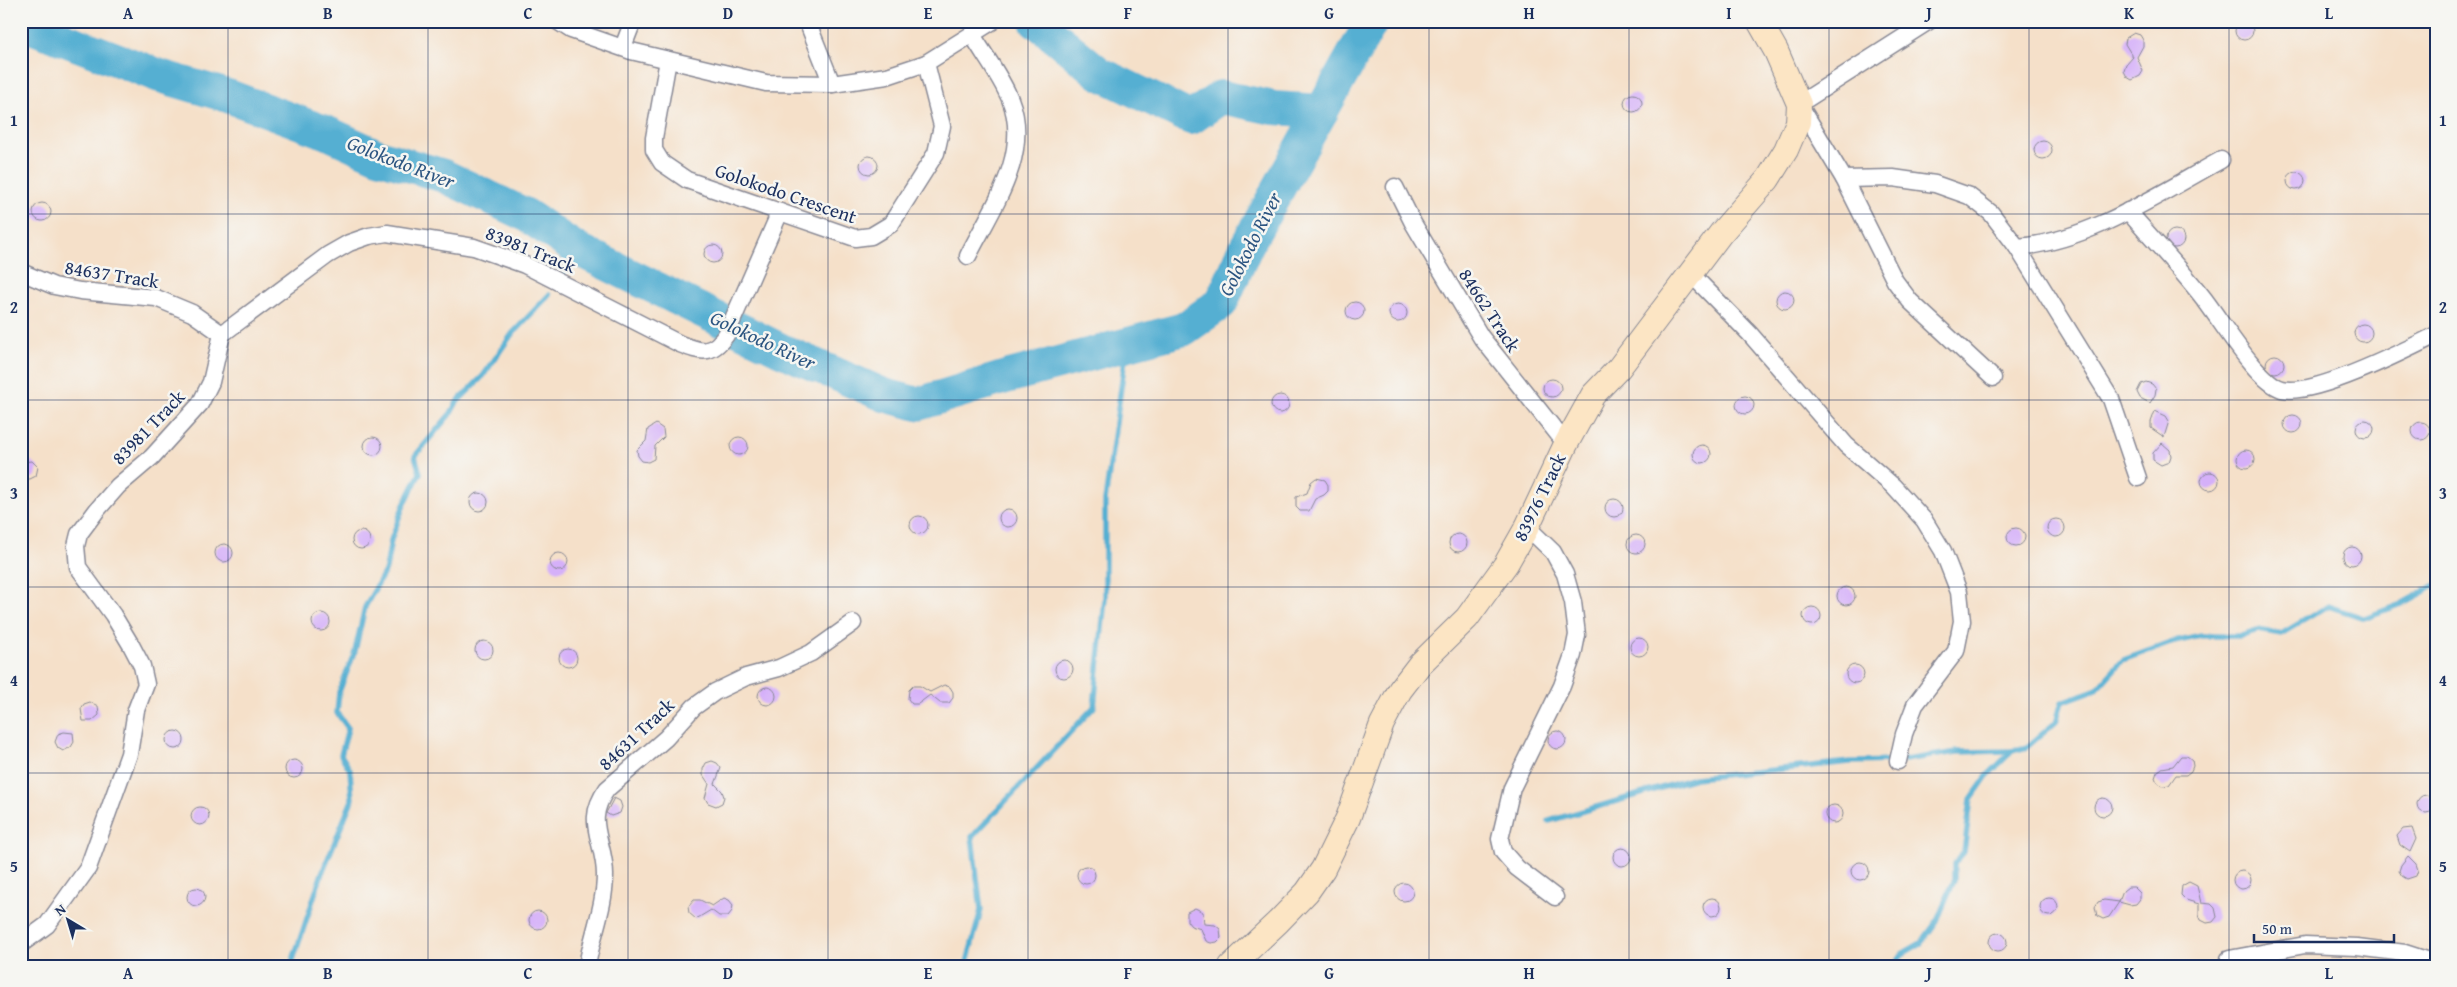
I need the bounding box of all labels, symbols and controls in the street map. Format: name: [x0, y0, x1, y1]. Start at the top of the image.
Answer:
text: A: [123, 1, 134, 25]
text: B: [323, 1, 333, 25]
text: C: [523, 1, 533, 25]
text: D: [723, 1, 733, 25]
text: E: [924, 1, 933, 25]
text: F: [1124, 1, 1132, 25]
text: G: [1324, 1, 1334, 25]
text: H: [1523, 1, 1535, 25]
text: I: [1726, 1, 1732, 25]
text: J: [1923, 1, 1932, 25]
text: K: [2124, 1, 2135, 25]
text: L: [2325, 1, 2334, 25]
text: 1: [10, 108, 18, 132]
text: 1: [2439, 108, 2447, 132]
water label: Golokodo River: [343, 128, 460, 196]
street label: Golokodo Crescent: [711, 156, 861, 230]
water label: Golokodo River: [1211, 186, 1288, 301]
street label: 83981 Track: [482, 218, 581, 280]
street label: 84637 Track: [63, 253, 161, 295]
street label: 84662 Track: [1452, 263, 1528, 358]
text: 2: [10, 295, 18, 319]
text: 2: [2439, 295, 2447, 319]
water label: Golokodo River: [706, 303, 821, 377]
street label: 83981 Track: [105, 383, 191, 471]
street label: 83976 Track: [1506, 448, 1573, 546]
text: 3: [10, 481, 18, 505]
text: 3: [2439, 481, 2447, 505]
text: 4: [10, 668, 18, 692]
text: 4: [2439, 668, 2447, 692]
street label: 84631 Track: [592, 691, 681, 777]
text: 5: [10, 854, 18, 878]
text: 5: [2439, 854, 2447, 878]
north arrow: [42, 894, 92, 944]
text: N: [50, 899, 70, 921]
scale bar: [2254, 912, 2394, 944]
text: 50 m: [2262, 918, 2293, 939]
text: A: [123, 961, 134, 985]
text: B: [323, 961, 333, 985]
text: C: [523, 961, 533, 985]
text: D: [723, 961, 733, 985]
text: E: [924, 961, 933, 985]
text: F: [1124, 961, 1132, 985]
text: G: [1324, 961, 1334, 985]
text: H: [1523, 961, 1535, 985]
text: I: [1726, 961, 1732, 985]
text: J: [1923, 961, 1932, 985]
text: K: [2124, 961, 2135, 985]
text: L: [2325, 961, 2334, 985]

